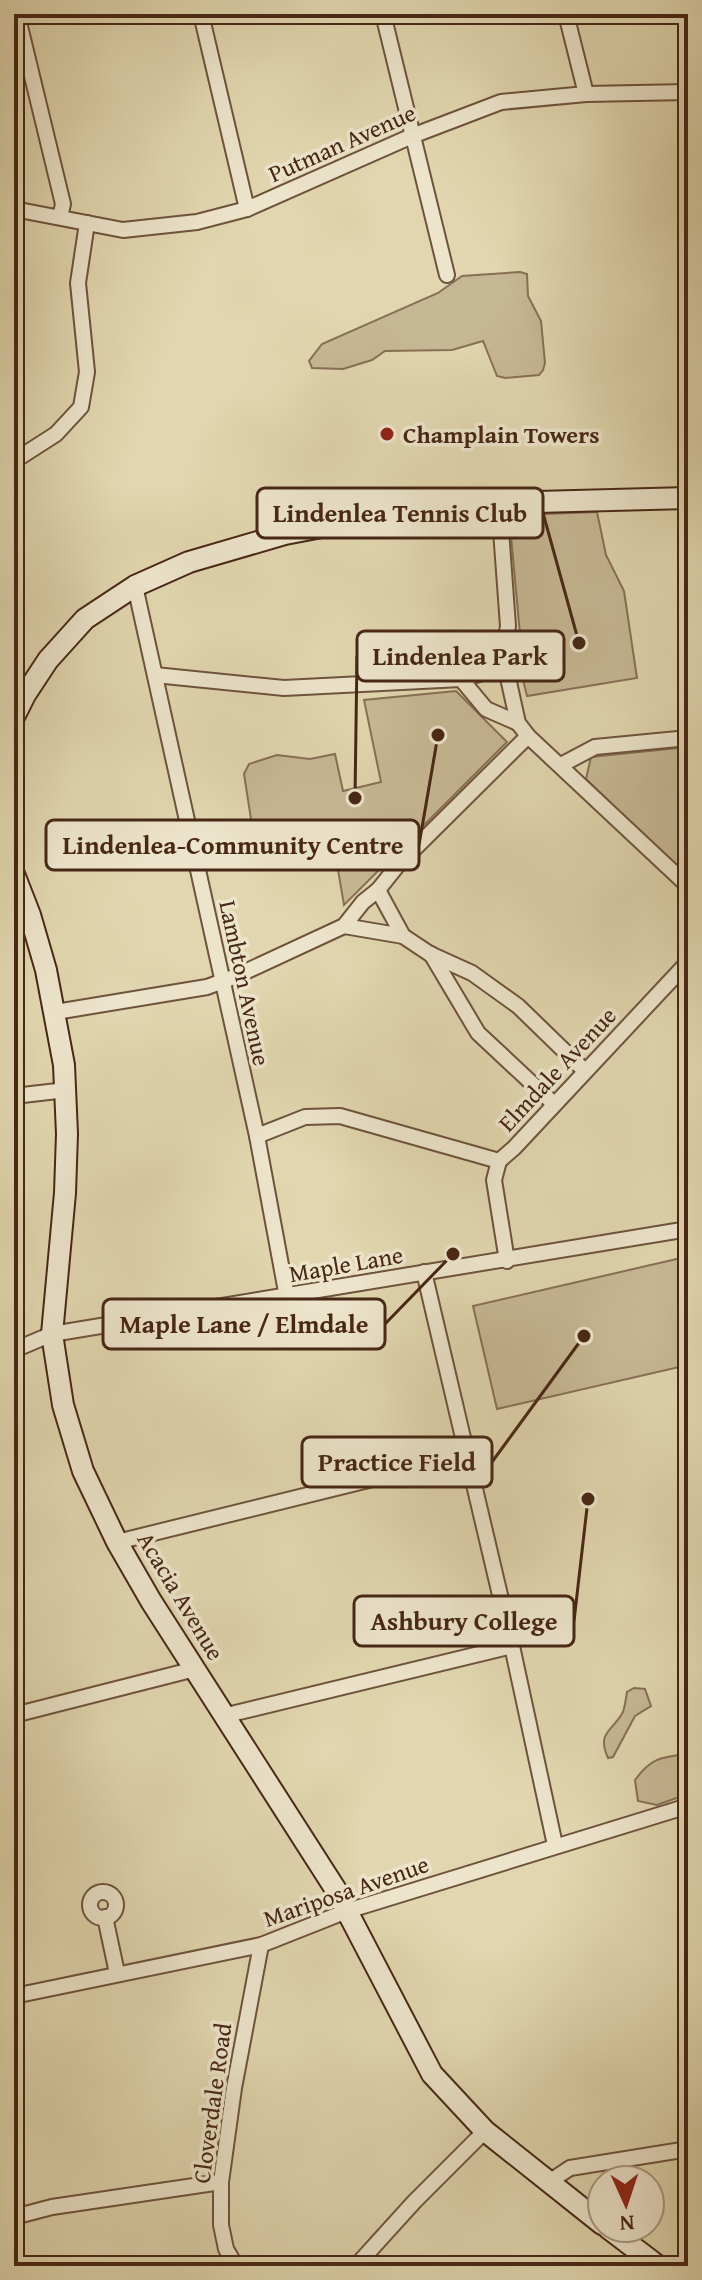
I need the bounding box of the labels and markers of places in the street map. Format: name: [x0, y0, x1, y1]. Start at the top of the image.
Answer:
place label: Champlain Towers: [403, 417, 600, 452]
marker: Champlain Towers: [378, 425, 396, 443]
callout: Lindenlea Tennis Club: [257, 488, 543, 538]
callout: Lindenlea Park: [357, 631, 564, 681]
callout: Lindenlea-Community Centre: [46, 820, 419, 870]
callout: Maple Lane / Elmdale: [103, 1299, 385, 1349]
callout: Practice Field: [302, 1437, 492, 1487]
callout: Ashbury College: [354, 1596, 574, 1646]

